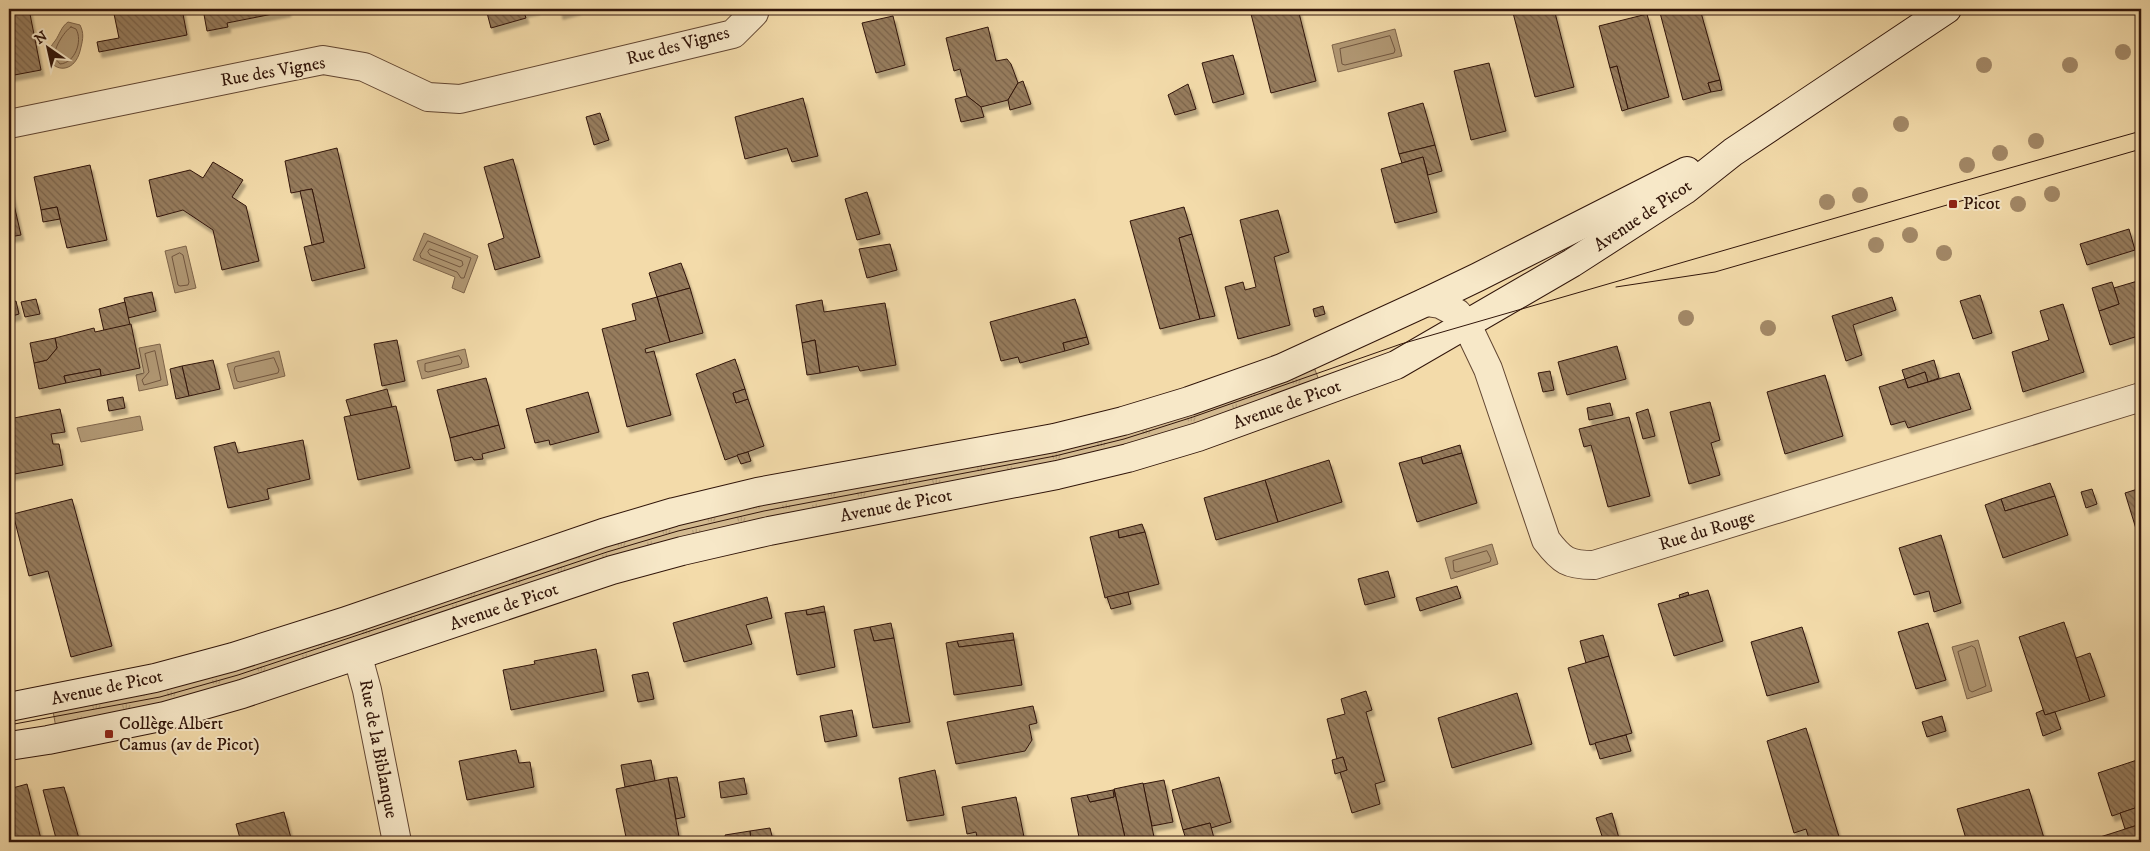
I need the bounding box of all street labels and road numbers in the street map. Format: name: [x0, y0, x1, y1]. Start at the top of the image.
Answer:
street label: Rue des Vignes: [624, 22, 732, 70]
street label: Rue des Vignes: [219, 52, 327, 92]
street label: Avenue de Picot: [1590, 175, 1696, 257]
street label: Avenue de Picot: [1230, 375, 1344, 435]
street label: Avenue de Picot: [838, 484, 954, 528]
street label: Rue du Rouge: [1656, 506, 1758, 556]
street label: Avenue de Picot: [447, 578, 561, 636]
street label: Avenue de Picot: [49, 665, 165, 711]
street label: Rue de la Biblanque: [354, 678, 402, 820]

